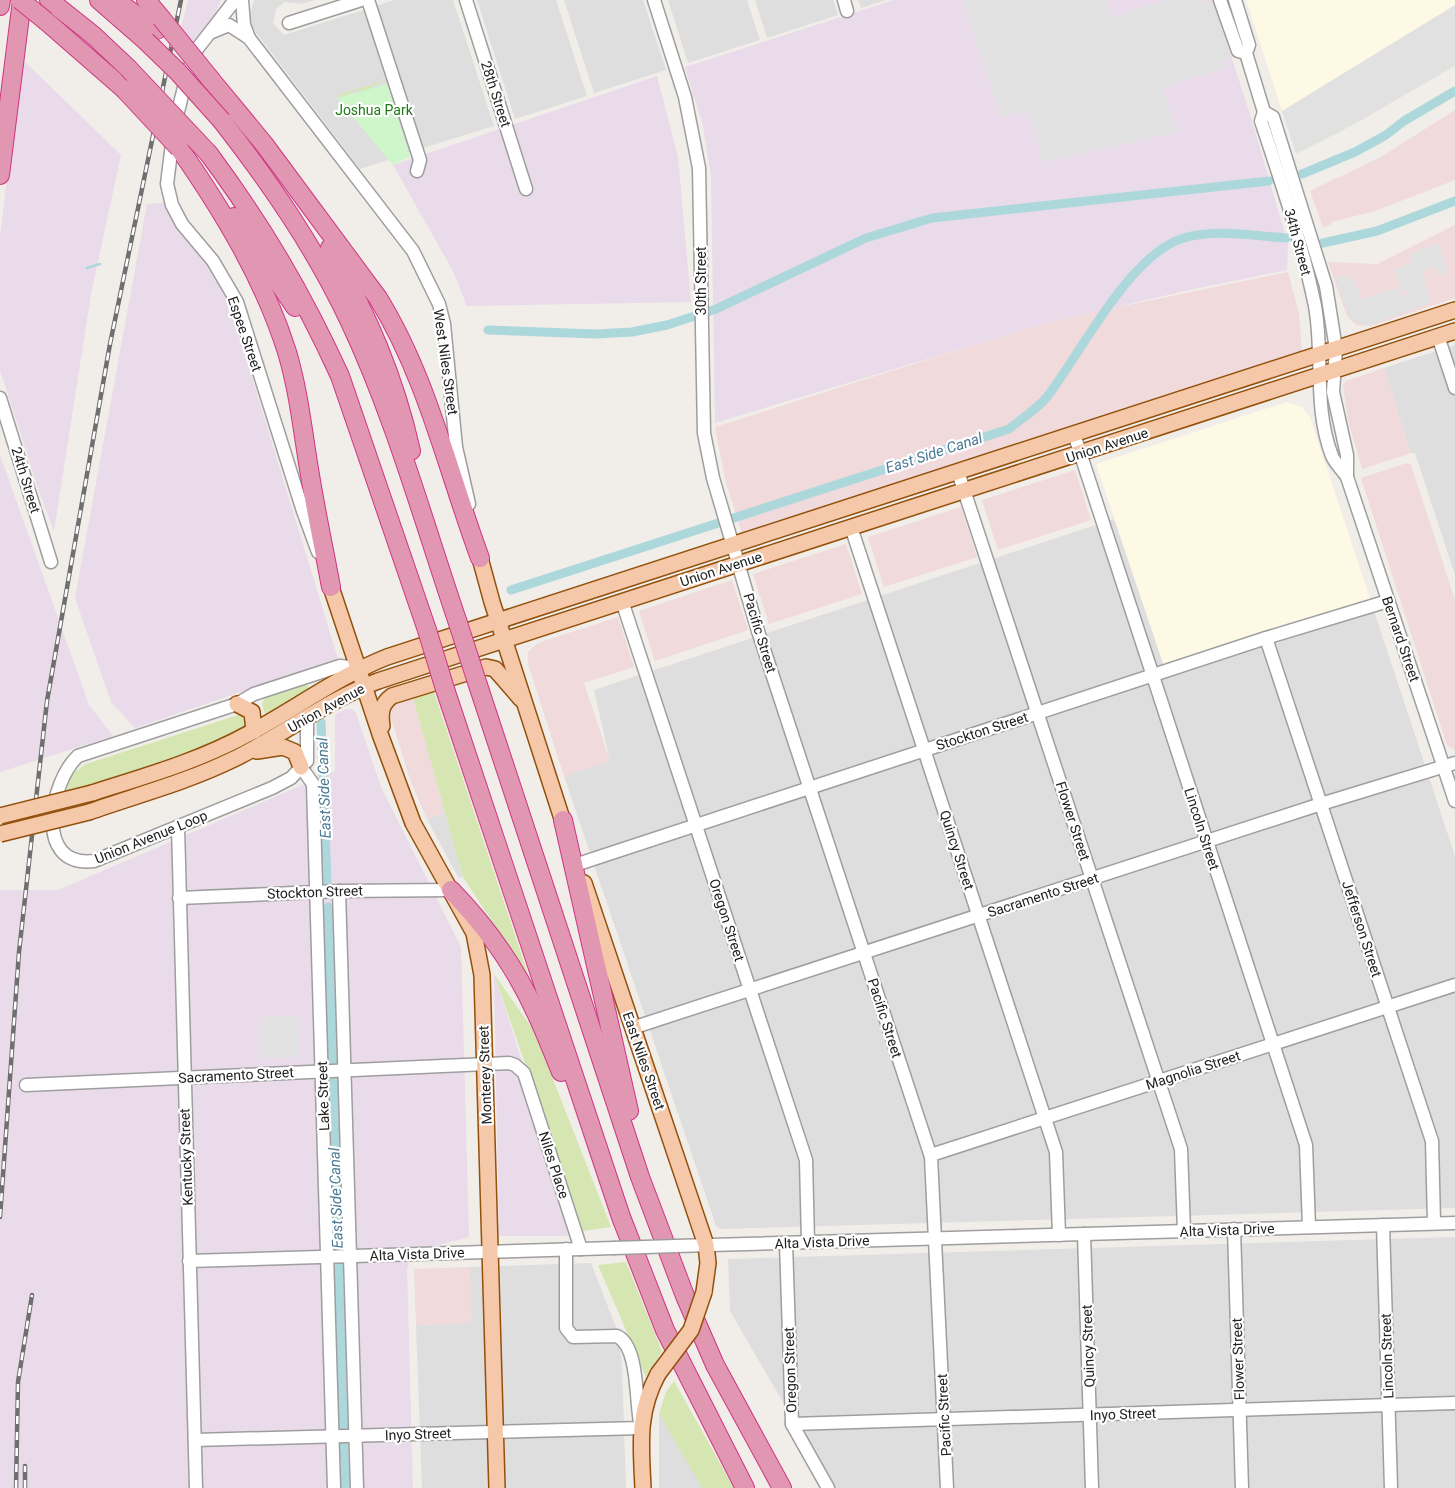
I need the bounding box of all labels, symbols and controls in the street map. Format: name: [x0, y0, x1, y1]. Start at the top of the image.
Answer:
street label: 28th Street: [478, 59, 514, 129]
park label: Joshua Park: [335, 102, 414, 118]
street label: 34th Street: [1281, 207, 1315, 278]
street label: 30th Street: [693, 246, 709, 315]
street label: Espee Street: [225, 294, 265, 374]
street label: West Niles Street: [431, 308, 461, 416]
street label: Union Avenue: [1064, 424, 1150, 466]
water label: East Side Canal: [883, 429, 985, 477]
street label: 24th Street: [8, 445, 44, 515]
street label: Union Avenue: [678, 548, 764, 590]
street label: Pacific Street: [740, 591, 780, 675]
street label: Bernard Street: [1379, 594, 1423, 684]
street label: Union Avenue: [285, 680, 367, 736]
street label: Stockton Street: [934, 708, 1030, 753]
water label: East Side Canal: [313, 737, 335, 839]
street label: Flower Street: [1053, 779, 1093, 863]
street label: Lincoln Street: [1181, 786, 1223, 873]
street label: Union Avenue Loop: [92, 807, 210, 867]
street label: Quincy Street: [937, 808, 978, 892]
street label: Sacramento Street: [986, 869, 1101, 920]
street label: Oregon Street: [706, 877, 748, 964]
street label: Jefferson Street: [1339, 879, 1385, 980]
street label: Stockton Street: [267, 882, 364, 902]
street label: Pacific Street: [865, 976, 905, 1060]
street label: East Niles Street: [620, 1010, 668, 1113]
street label: Monterey Street: [475, 1025, 495, 1125]
street label: Magnolia Street: [1144, 1047, 1243, 1093]
street label: Lake Street: [314, 1060, 332, 1131]
street label: Sacramento Street: [178, 1064, 295, 1086]
street label: Kentucky Street: [176, 1108, 196, 1206]
street label: Niles Place: [536, 1129, 572, 1201]
water label: East Side Canal: [325, 1147, 347, 1249]
street label: Alta Vista Drive: [1179, 1220, 1275, 1240]
street label: Alta Vista Drive: [774, 1232, 870, 1252]
street label: Alta Vista Drive: [369, 1244, 465, 1264]
street label: Quincy Street: [1079, 1304, 1097, 1388]
street label: Lincoln Street: [1377, 1313, 1396, 1399]
street label: Flower Street: [1229, 1317, 1247, 1400]
street label: Oregon Street: [780, 1327, 799, 1413]
street label: Pacific Street: [934, 1373, 954, 1457]
street label: Inyo Street: [1090, 1405, 1157, 1423]
street label: Inyo Street: [385, 1425, 452, 1443]

